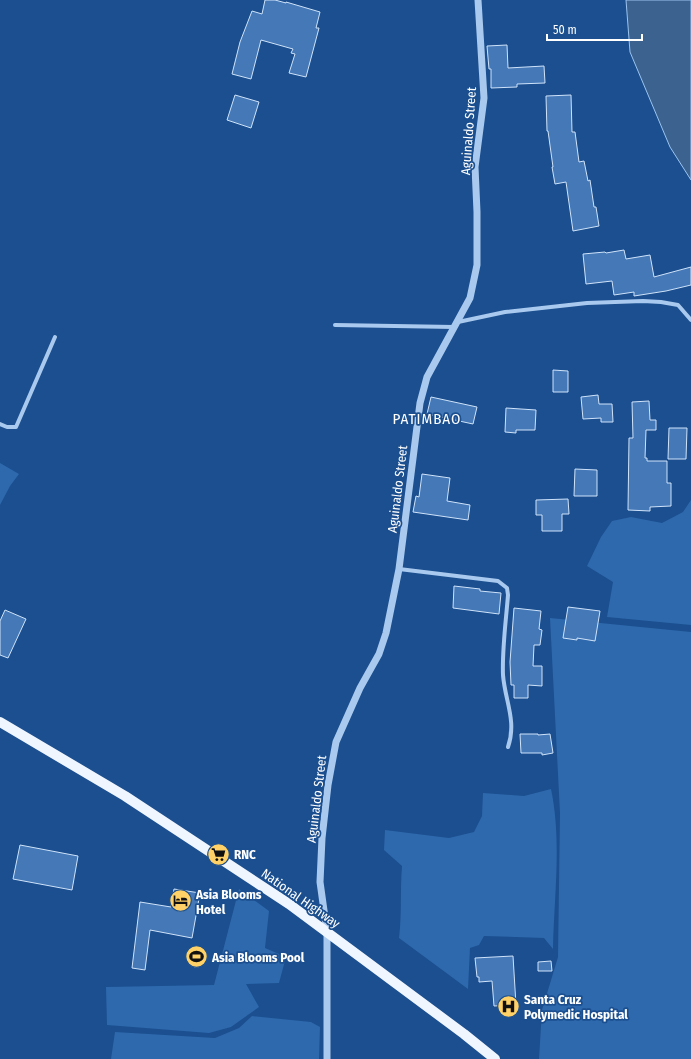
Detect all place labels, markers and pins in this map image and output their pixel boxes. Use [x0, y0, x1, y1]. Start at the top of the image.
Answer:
supermarket icon: RNC [206, 841, 232, 867]
place label: RNC [234, 847, 256, 862]
place label: Asia Blooms Hotel [195, 887, 262, 917]
hotel icon: Asia Blooms Hotel [168, 888, 194, 914]
sports icon: Asia Blooms Pool [183, 944, 209, 970]
place label: Asia Blooms Pool [211, 950, 305, 965]
place label: Santa Cruz Polymedic Hospital [524, 992, 628, 1022]
hospital icon: Santa Cruz Polymedic Hospital [496, 993, 522, 1019]

